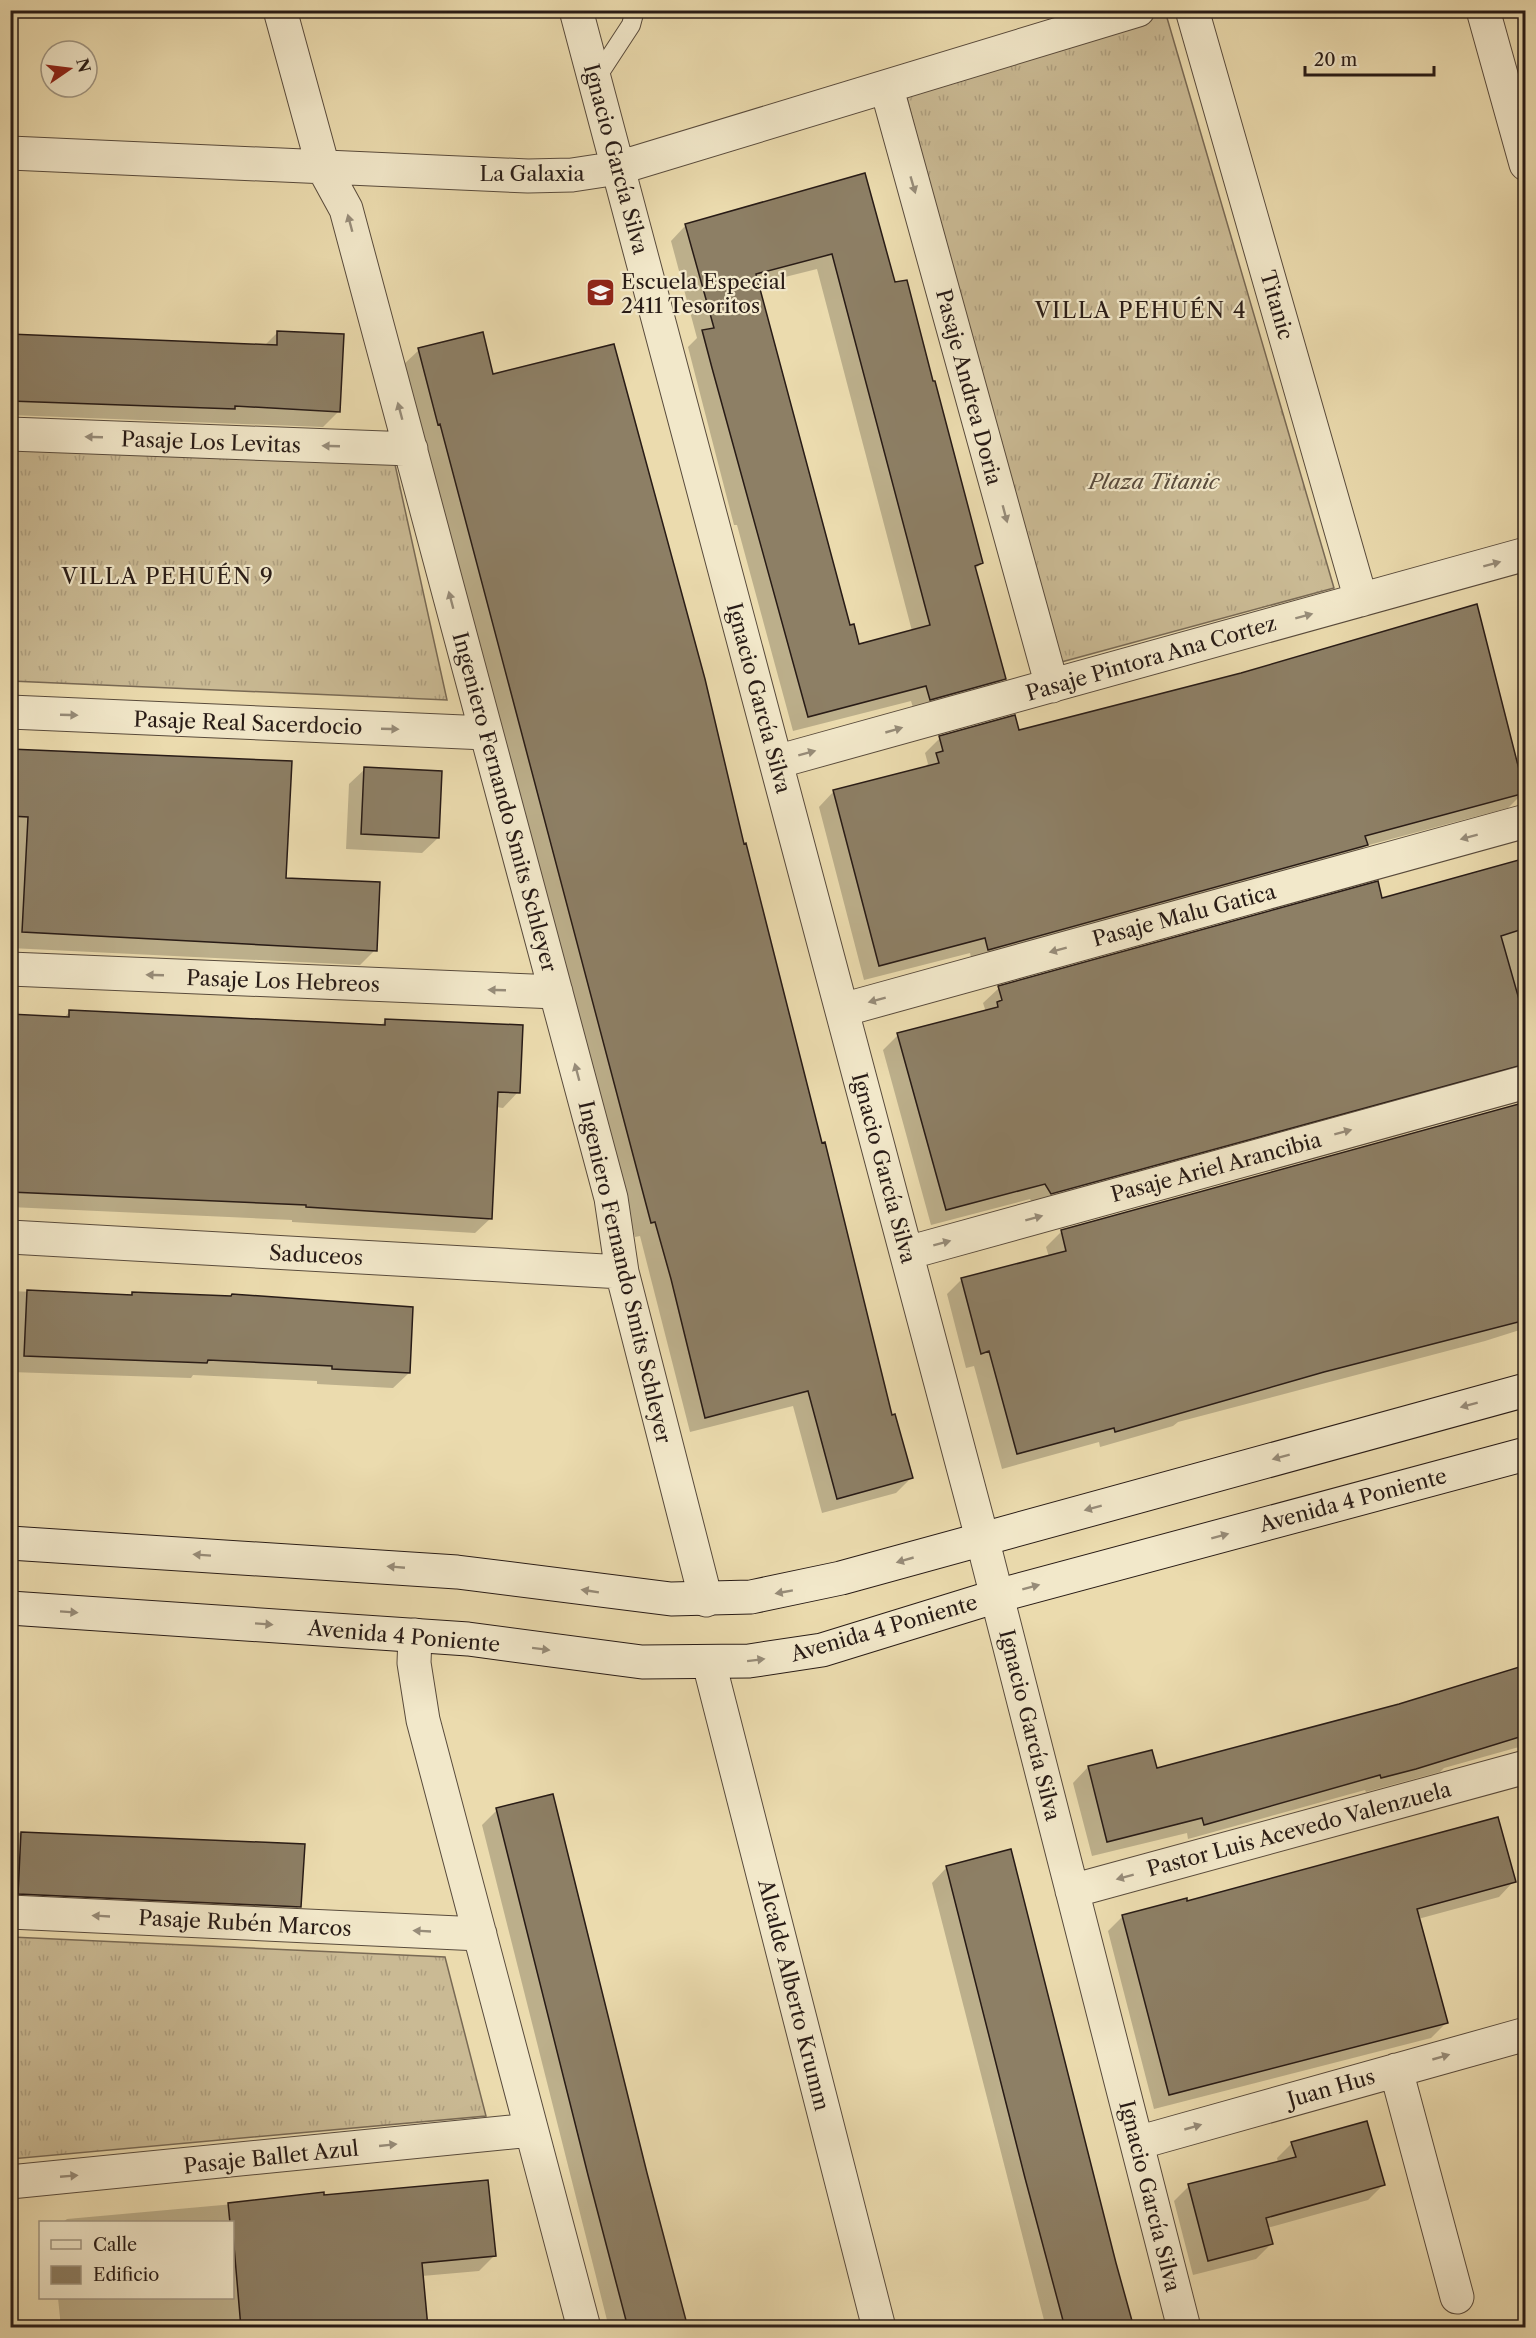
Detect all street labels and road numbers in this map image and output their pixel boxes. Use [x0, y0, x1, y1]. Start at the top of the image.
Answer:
street label: Ignacio García Silva [579, 61, 654, 258]
street label: La Galaxia [479, 161, 586, 186]
street label: Titanic [1255, 267, 1299, 343]
street label: Pasaje Andrea Doria [931, 286, 1007, 489]
street label: Pasaje Los Levitas [121, 426, 301, 458]
street label: Ignacio García Silva [722, 600, 797, 797]
street label: Pasaje Pintora Ana Cortez [1023, 610, 1279, 706]
street label: Ingeniero Fernando Smits Schleyer [448, 629, 563, 975]
street label: Pasaje Real Sacerdocio [133, 707, 363, 739]
street label: Pasaje Malu Gatica [1089, 878, 1279, 952]
street label: Pasaje Los Hebreos [186, 965, 380, 997]
street label: Ignacio García Silva [847, 1070, 922, 1267]
street label: Ingeniero Fernando Smits Schleyer [573, 1098, 677, 1446]
street label: Pasaje Ariel Arancibia [1108, 1127, 1325, 1207]
street label: Saduceos [268, 1240, 364, 1270]
street label: Avenida 4 Poniente [1256, 1463, 1450, 1537]
street label: Avenida 4 Poniente [787, 1589, 980, 1667]
street label: Avenida 4 Poniente [306, 1615, 501, 1657]
street label: Ignacio García Silva [994, 1627, 1066, 1824]
street label: Pastor Luis Acevedo Valenzuela [1144, 1776, 1455, 1882]
street label: Alcalde Alberto Krumm [753, 1876, 835, 2114]
street label: Pasaje Rubén Marcos [138, 1905, 352, 1941]
street label: Juan Hus [1282, 2064, 1378, 2113]
street label: Ignacio García Silva [1114, 2098, 1186, 2295]
street label: Pasaje Ballet Azul [182, 2135, 360, 2179]

